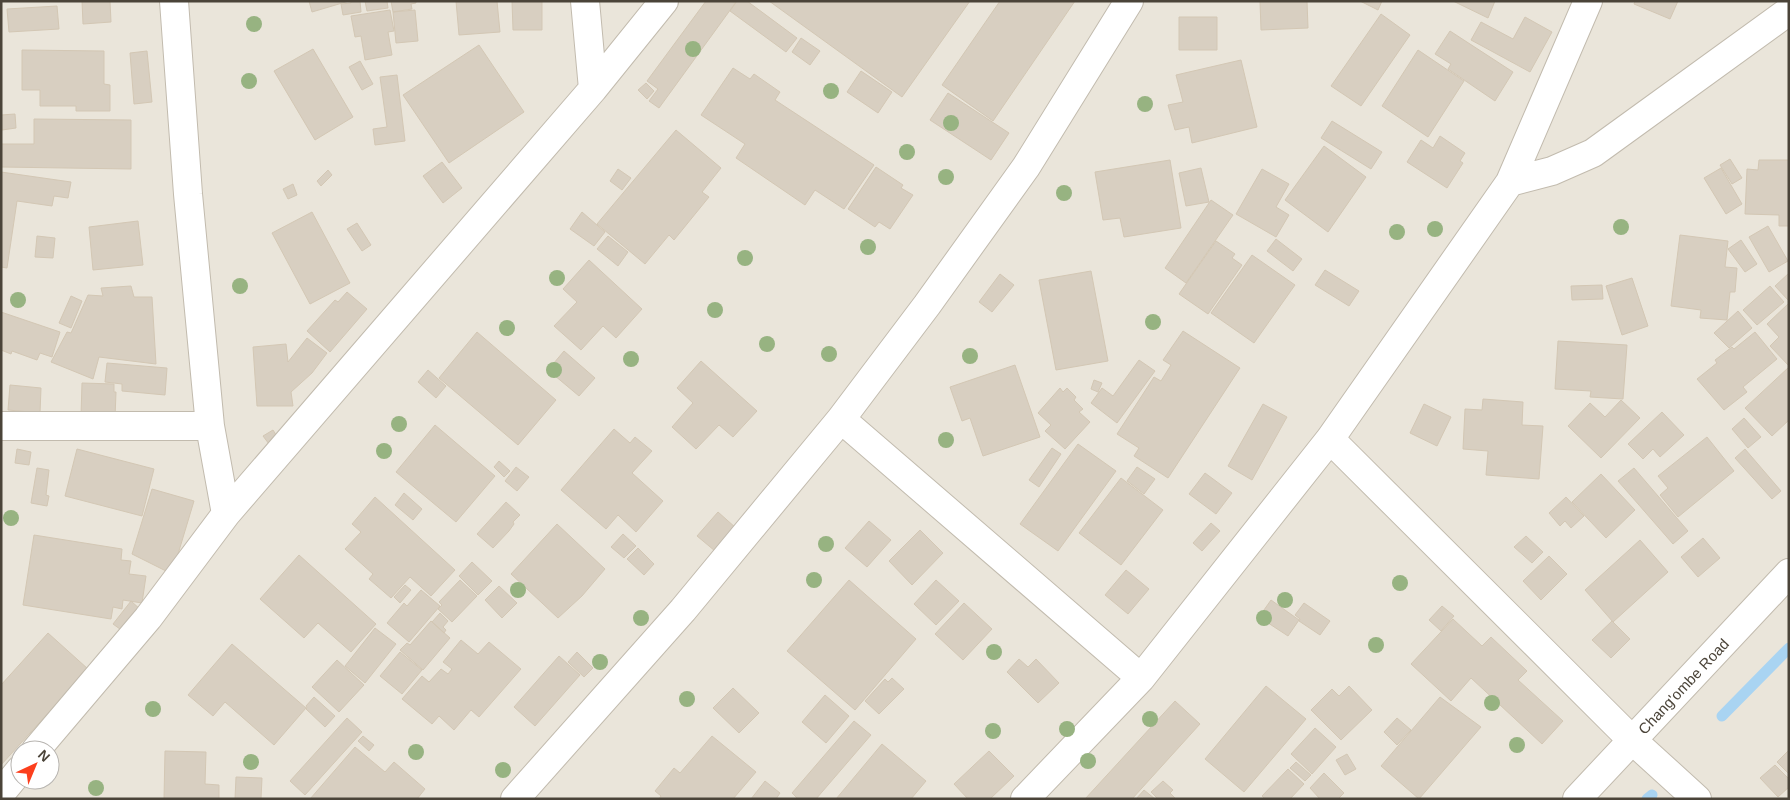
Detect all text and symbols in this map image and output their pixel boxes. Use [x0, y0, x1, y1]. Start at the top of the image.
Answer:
street label: Chang'ombe Road [1634, 635, 1732, 737]
north arrow [10, 740, 60, 790]
text: N [35, 746, 53, 765]

